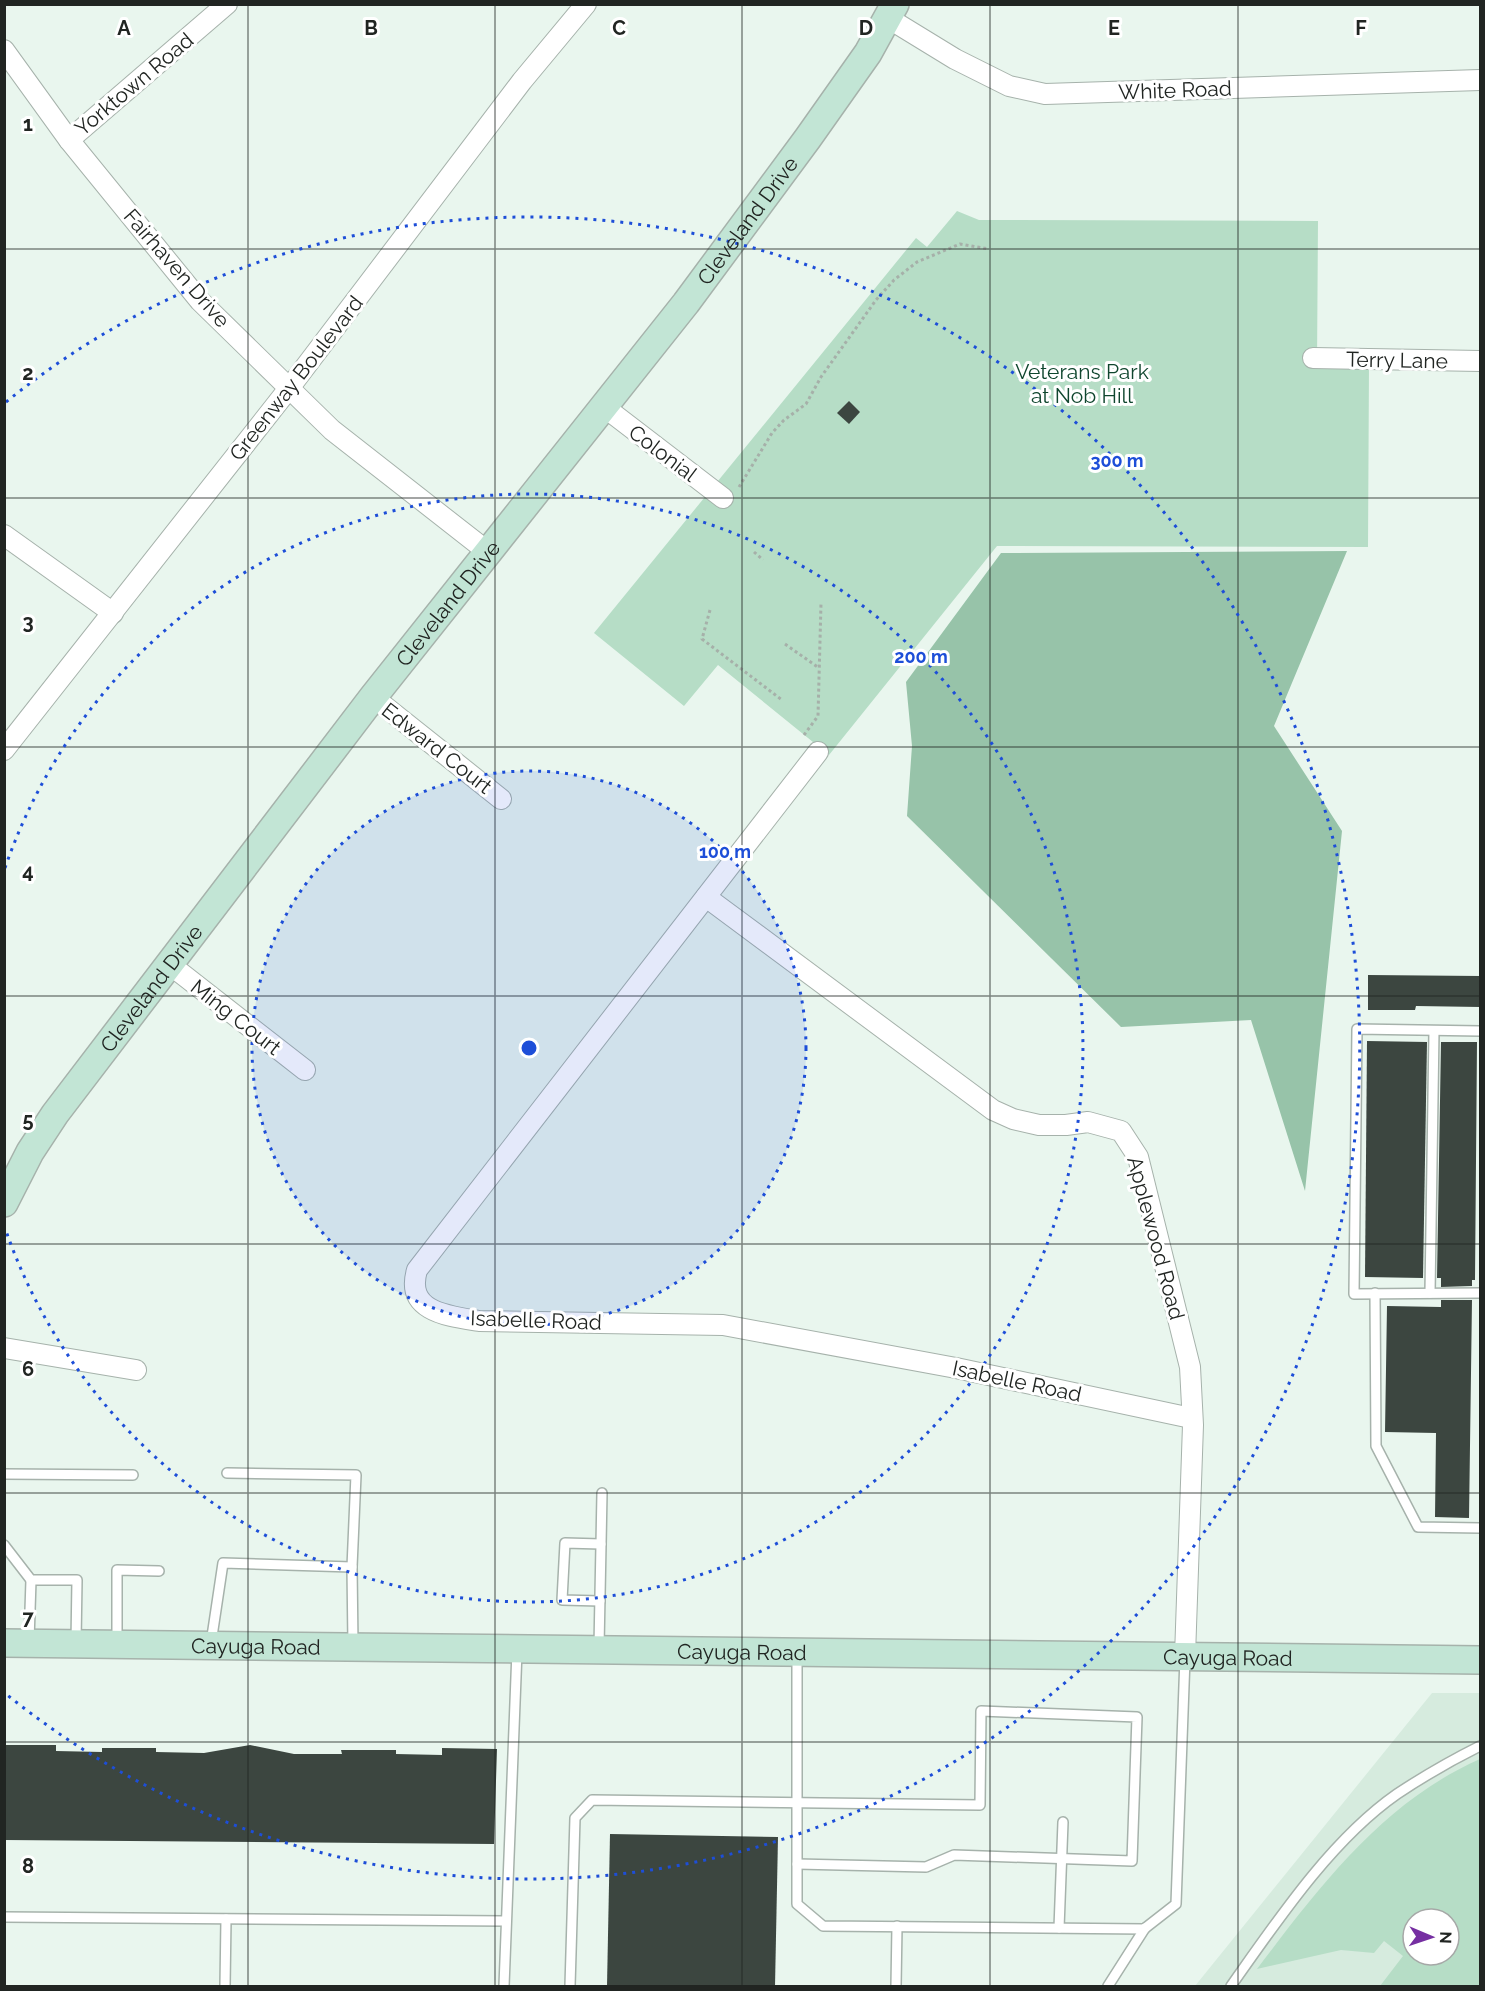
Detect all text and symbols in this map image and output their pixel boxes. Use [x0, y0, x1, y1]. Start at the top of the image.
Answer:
text: A [117, 16, 131, 40]
text: B [364, 16, 378, 40]
text: C [612, 16, 626, 40]
text: D [859, 16, 873, 40]
text: E [1108, 16, 1120, 40]
text: F [1355, 16, 1367, 40]
street label: Yorktown Road [70, 27, 198, 141]
street label: White Road [1118, 76, 1232, 104]
text: 1 [23, 112, 33, 136]
street label: Cleveland Drive [691, 151, 803, 290]
street label: Fairhaven Drive [119, 204, 235, 332]
street label: Greenway Boulevard [224, 291, 368, 465]
street label: Terry Lane [1346, 347, 1448, 373]
park label: Veterans Park at Nob Hill [1015, 359, 1149, 408]
text: 2 [22, 361, 34, 385]
street label: Colonial [624, 419, 702, 487]
text: 300 m [1090, 450, 1144, 471]
street label: Cleveland Drive [390, 535, 505, 671]
text: 3 [22, 610, 34, 634]
text: 200 m [894, 646, 948, 667]
street label: Edward Court [377, 697, 497, 799]
text: 100 m [699, 841, 751, 862]
text: 4 [22, 859, 34, 883]
street label: Cleveland Drive [95, 920, 207, 1057]
street label: Ming Court [186, 974, 286, 1060]
centre of rings [519, 1038, 539, 1058]
text: 5 [22, 1108, 34, 1132]
street label: Applewood Road [1122, 1153, 1190, 1323]
street label: Isabelle Road [470, 1305, 602, 1335]
street label: Isabelle Road [950, 1355, 1084, 1407]
text: 6 [22, 1357, 34, 1381]
text: 7 [22, 1606, 34, 1630]
street label: Cayuga Road [191, 1633, 321, 1659]
street label: Cayuga Road [677, 1638, 807, 1665]
street label: Cayuga Road [1163, 1644, 1293, 1670]
text: 8 [22, 1854, 34, 1878]
north arrow [1401, 1907, 1461, 1967]
text: N [1436, 1931, 1455, 1944]

